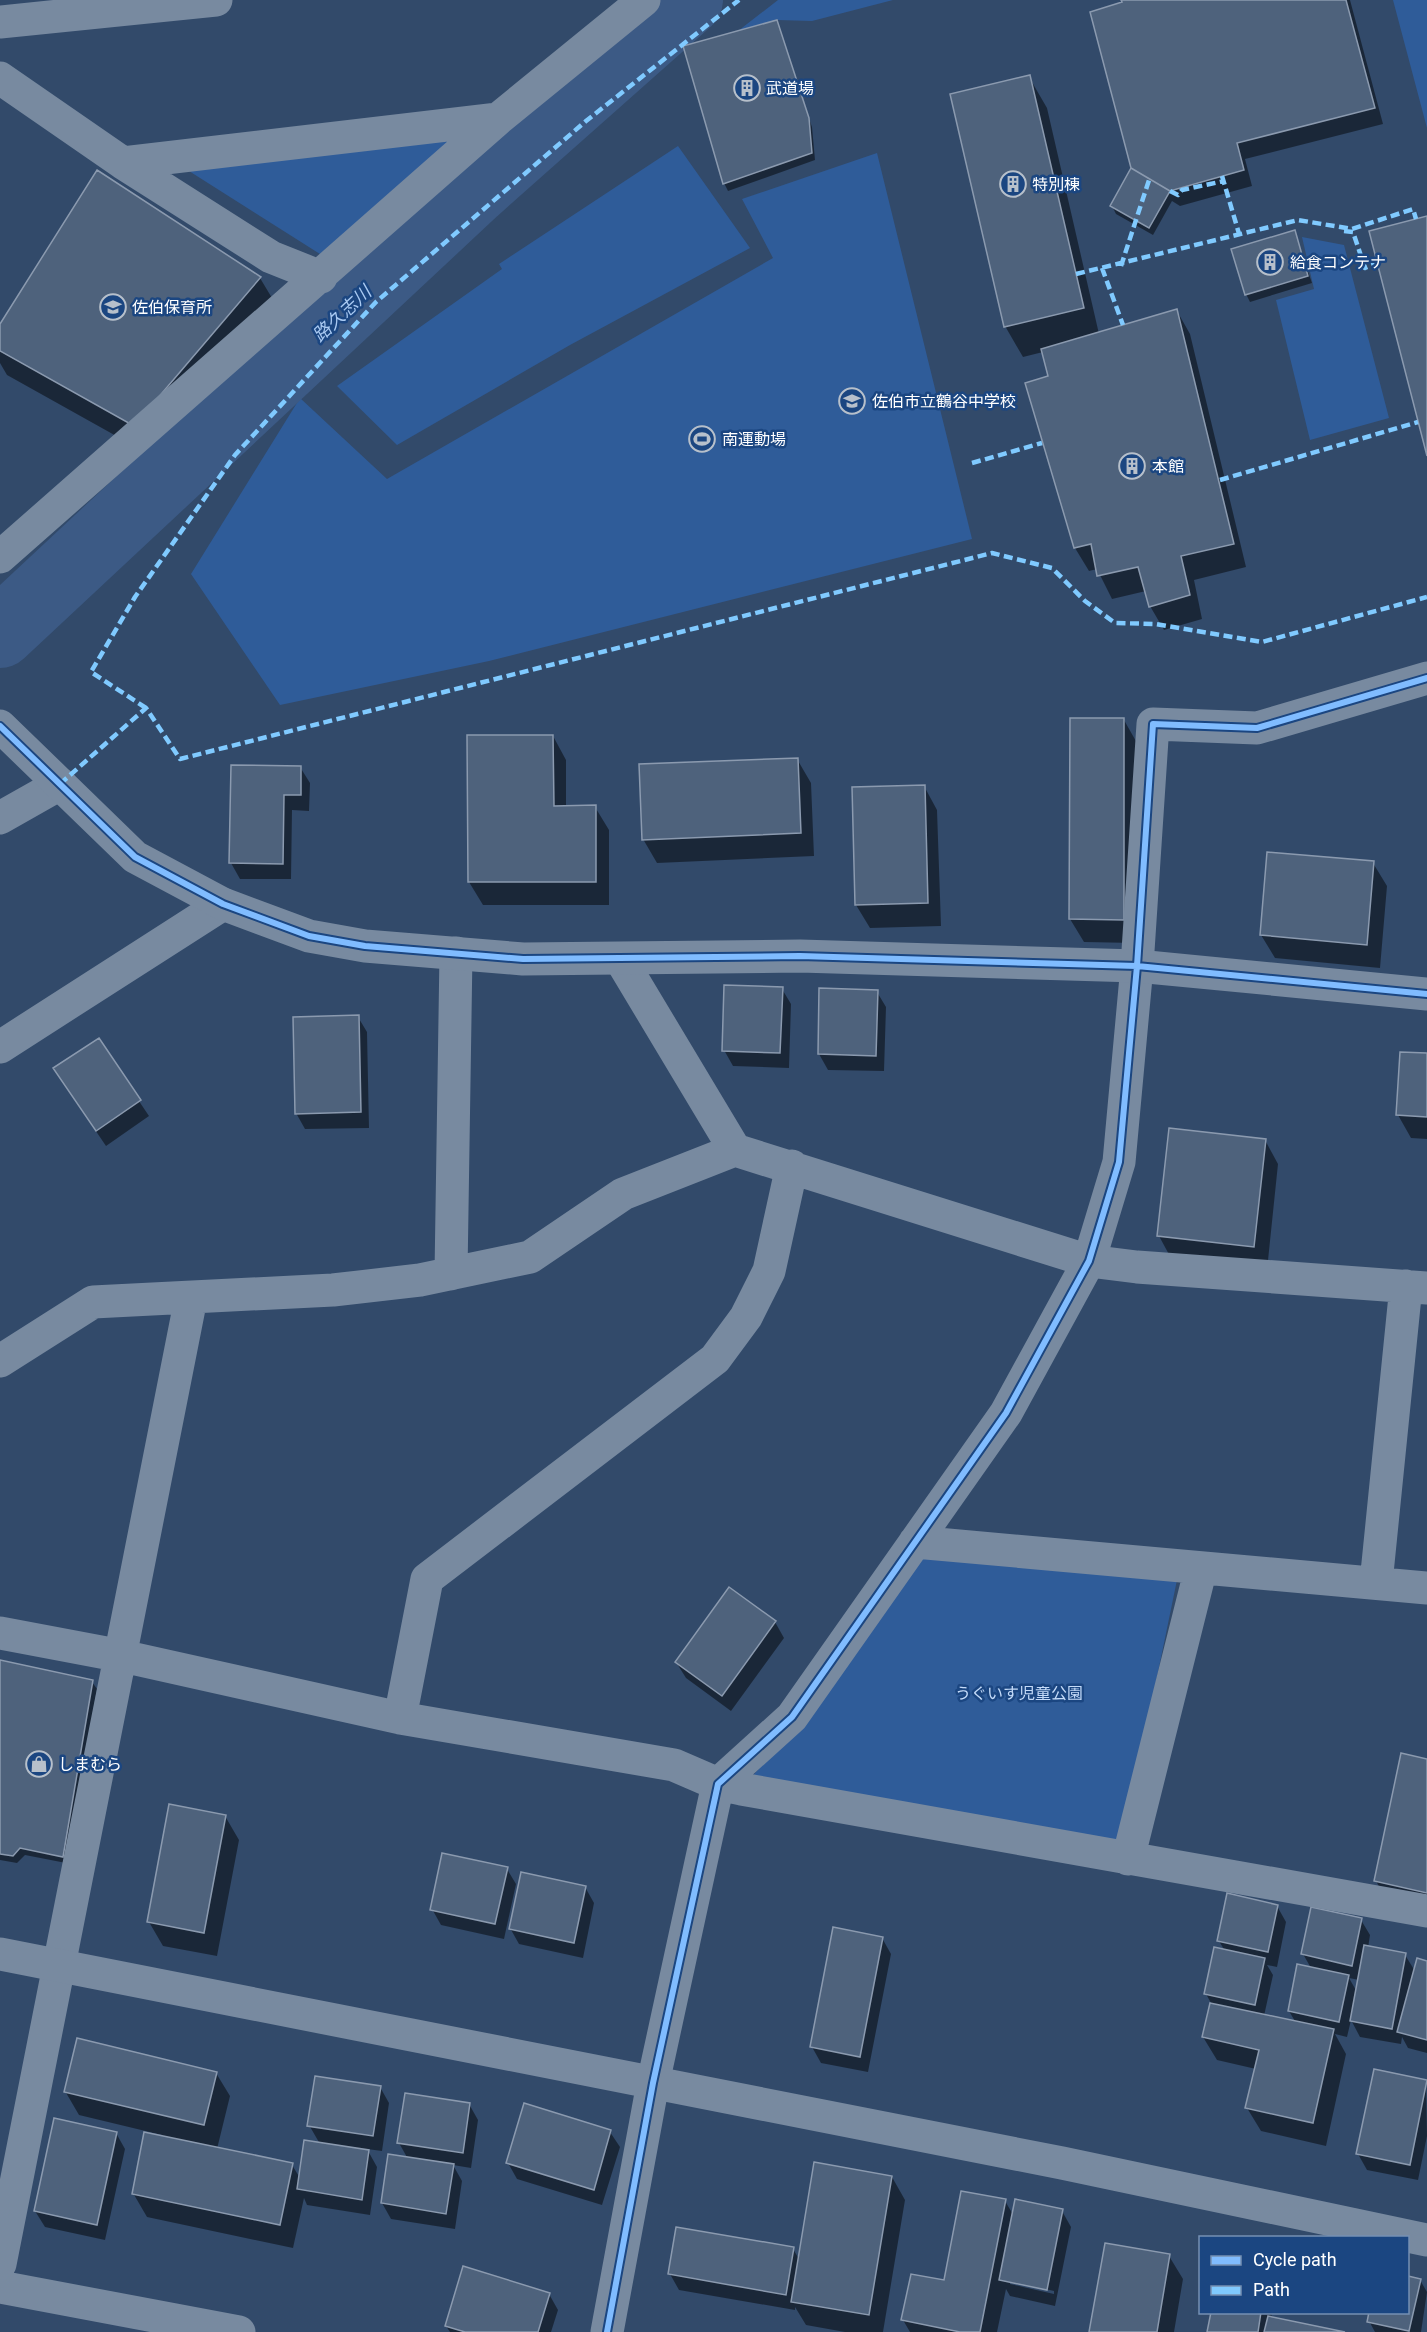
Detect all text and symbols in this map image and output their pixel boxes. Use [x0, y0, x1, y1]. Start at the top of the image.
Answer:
building icon: 武道場 [732, 73, 762, 103]
place label: 武道場 [766, 79, 814, 98]
building icon: 特別棟 [998, 169, 1028, 199]
place label: 特別棟 [1032, 175, 1080, 194]
building icon: 給食コンテナ [1255, 247, 1285, 277]
place label: 給食コンテナ [1290, 253, 1386, 272]
water label: 路久志川 [308, 280, 377, 346]
school or university icon: 佐伯保育所 [98, 292, 128, 322]
place label: 佐伯保育所 [132, 298, 212, 317]
school or university icon: 佐伯市立鶴谷中学校 [837, 386, 867, 416]
place label: 佐伯市立鶴谷中学校 [872, 392, 1016, 411]
sports icon: 南運動場 [687, 424, 717, 454]
place label: 南運動場 [722, 430, 786, 449]
building icon: 本館 [1117, 451, 1147, 481]
place label: 本館 [1152, 457, 1184, 476]
park label: うぐいす児童公園 [955, 1684, 1083, 1703]
shop icon: しまむら [24, 1749, 54, 1779]
place label: しまむら [58, 1755, 122, 1774]
legend [1199, 2236, 1409, 2314]
text: Cycle path [1253, 2249, 1337, 2270]
text: Path [1253, 2279, 1290, 2300]

